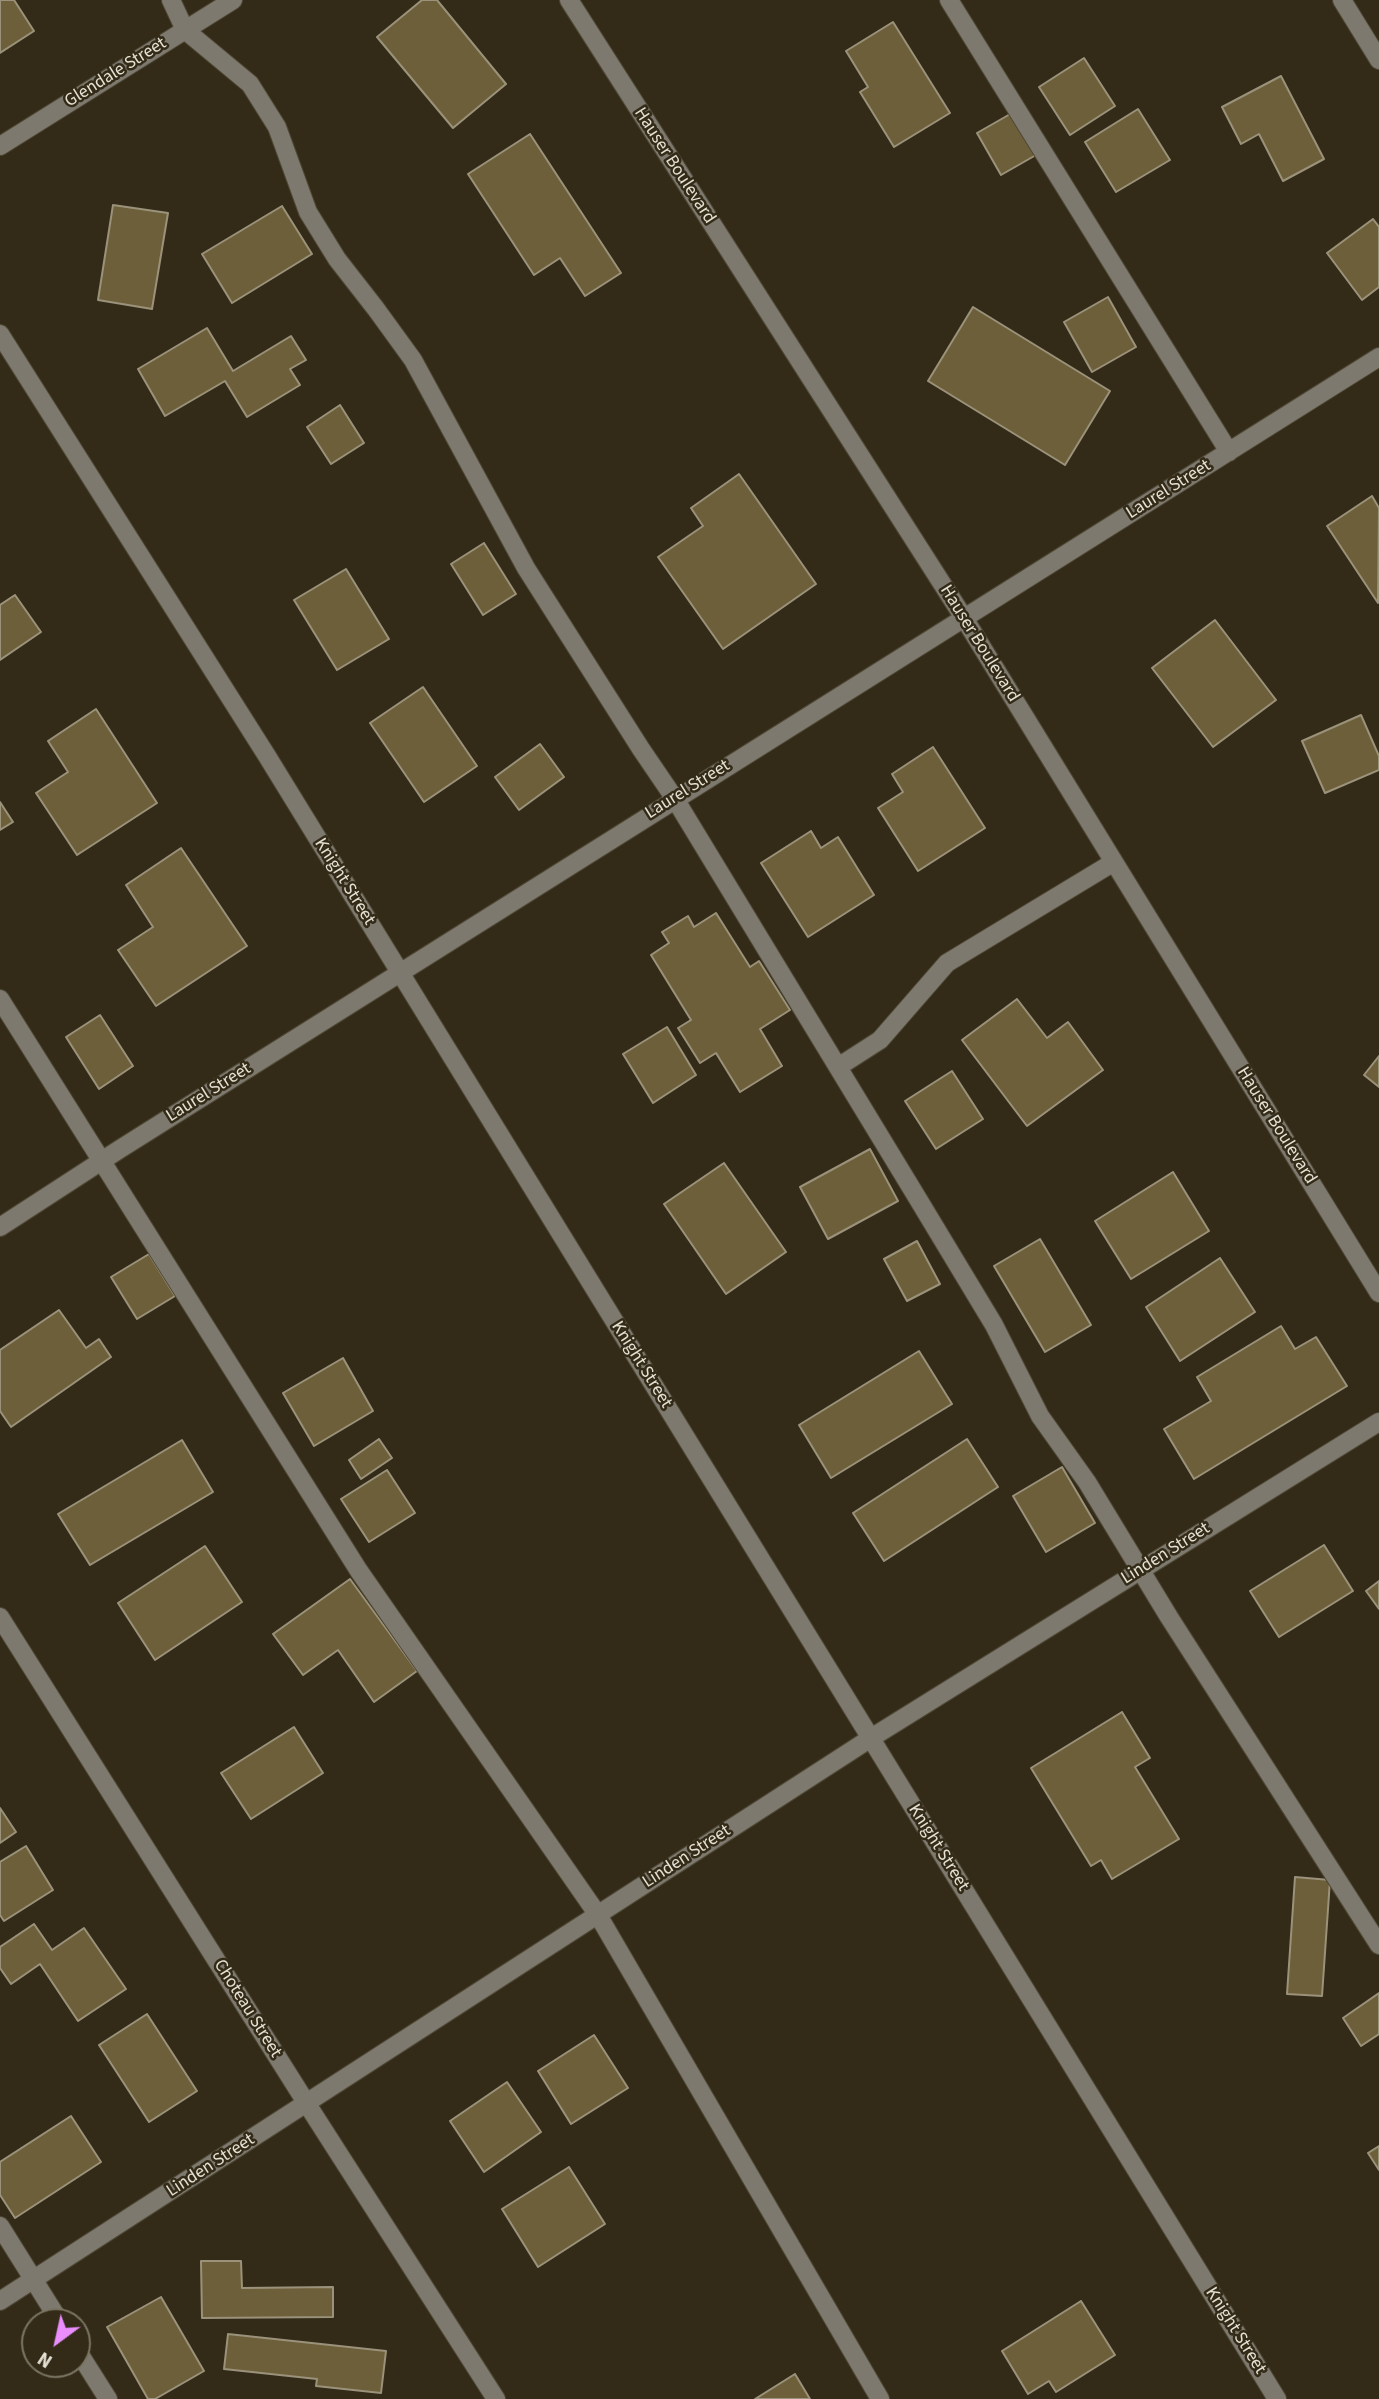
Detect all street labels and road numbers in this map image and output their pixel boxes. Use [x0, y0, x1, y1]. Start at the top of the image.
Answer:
street label: Glendale Street [61, 33, 171, 113]
street label: Hauser Boulevard [628, 104, 720, 228]
street label: Laurel Street [1123, 455, 1215, 525]
street label: Hauser Boulevard [934, 582, 1024, 706]
street label: Laurel Street [642, 755, 734, 825]
street label: Knight Street [309, 835, 379, 929]
street label: Laurel Street [163, 1058, 255, 1128]
street label: Hauser Boulevard [1231, 1064, 1321, 1188]
street label: Knight Street [606, 1318, 676, 1412]
street label: Linden Street [1118, 1518, 1214, 1590]
street label: Knight Street [903, 1801, 973, 1895]
street label: Linden Street [639, 1821, 735, 1893]
street label: Choteau Street [208, 1956, 286, 2062]
street label: Linden Street [163, 2130, 259, 2202]
street label: Knight Street [1200, 2284, 1270, 2378]

